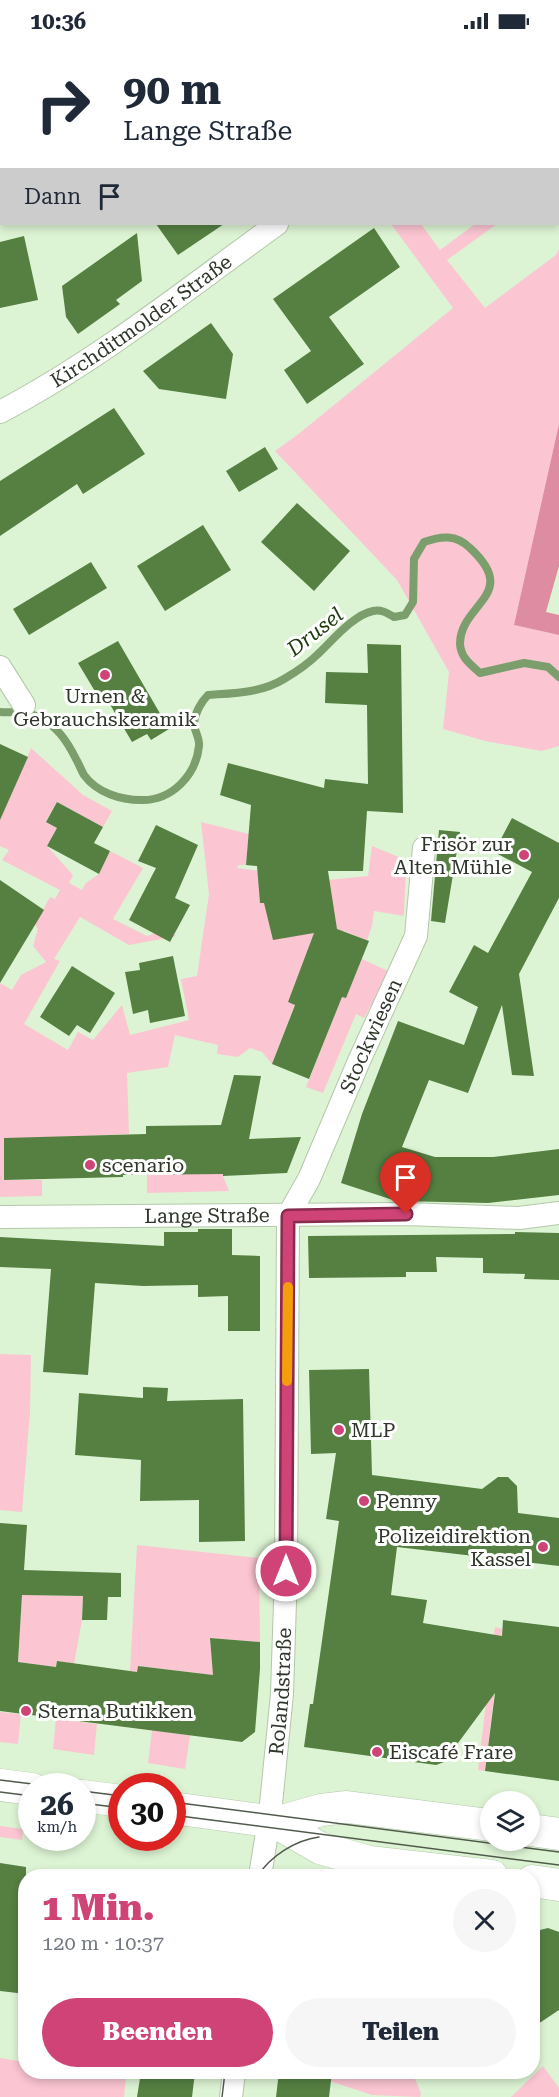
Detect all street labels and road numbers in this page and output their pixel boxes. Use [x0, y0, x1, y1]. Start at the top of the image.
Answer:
street label: Kirchditmolder Straße [46, 249, 236, 393]
street label: Stockwiesen [335, 975, 407, 1097]
street label: Lange Straße [144, 1203, 270, 1228]
street label: Rolandstraße [264, 1627, 296, 1756]

